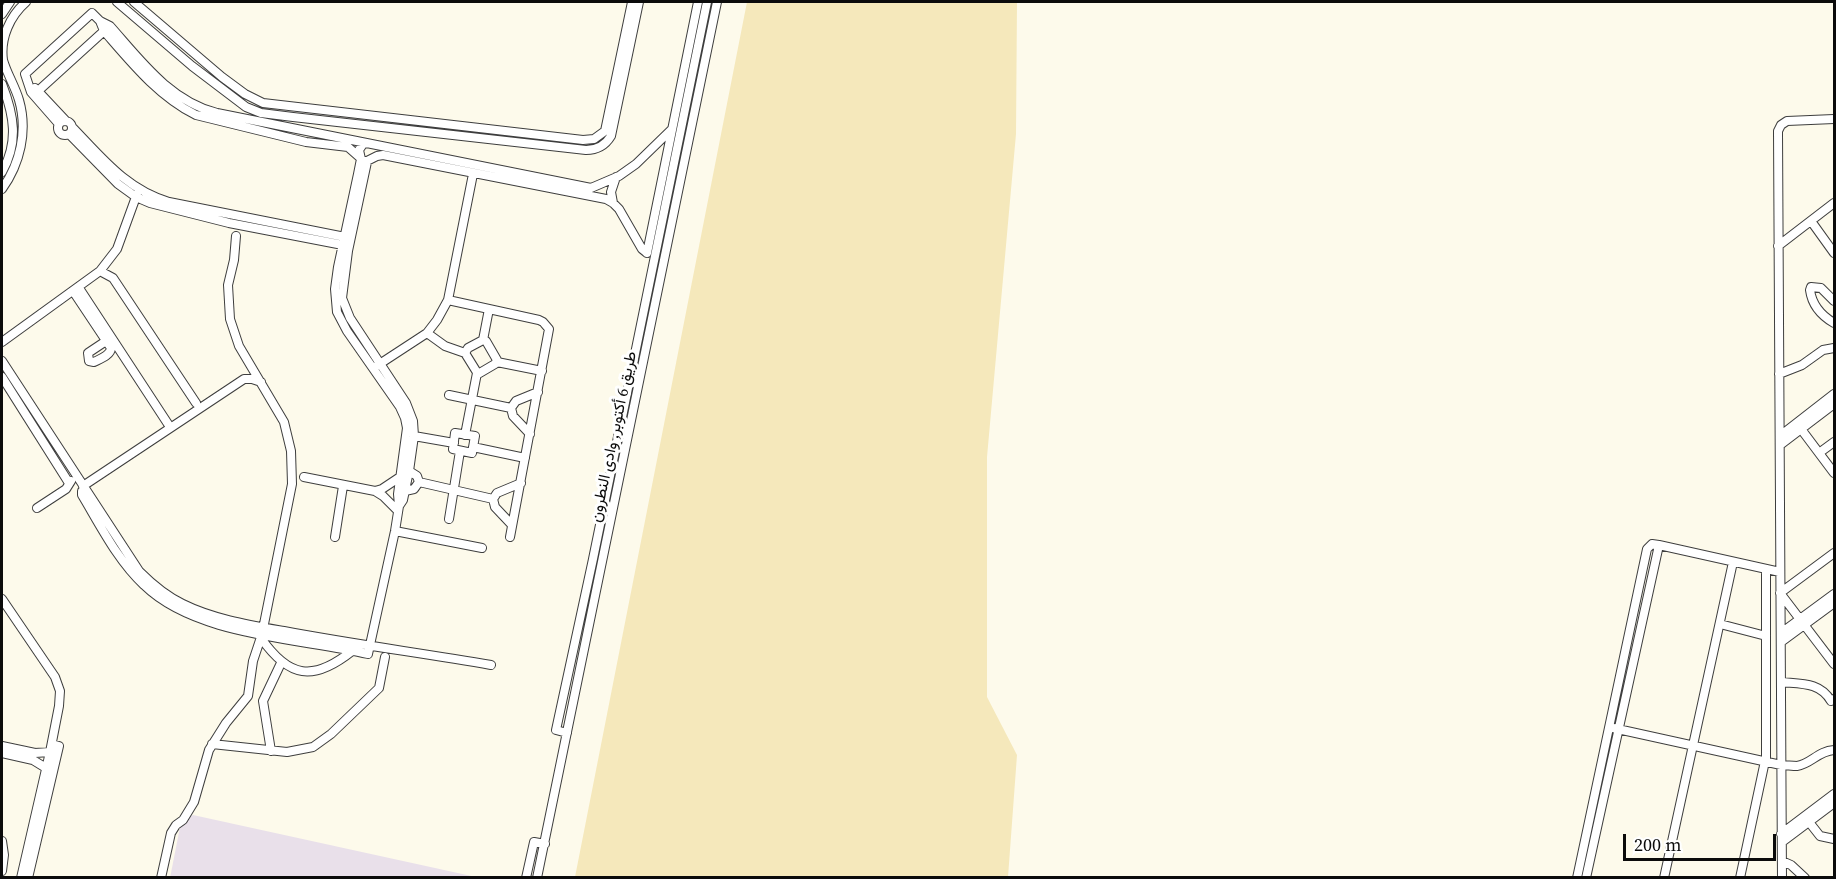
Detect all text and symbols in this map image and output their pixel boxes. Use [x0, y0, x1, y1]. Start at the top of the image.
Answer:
street label: طريق 6 أكتوبر, وادى النطرون [586, 350, 642, 524]
scale bar [1626, 822, 1779, 860]
text: 200 m [1634, 832, 1681, 857]

